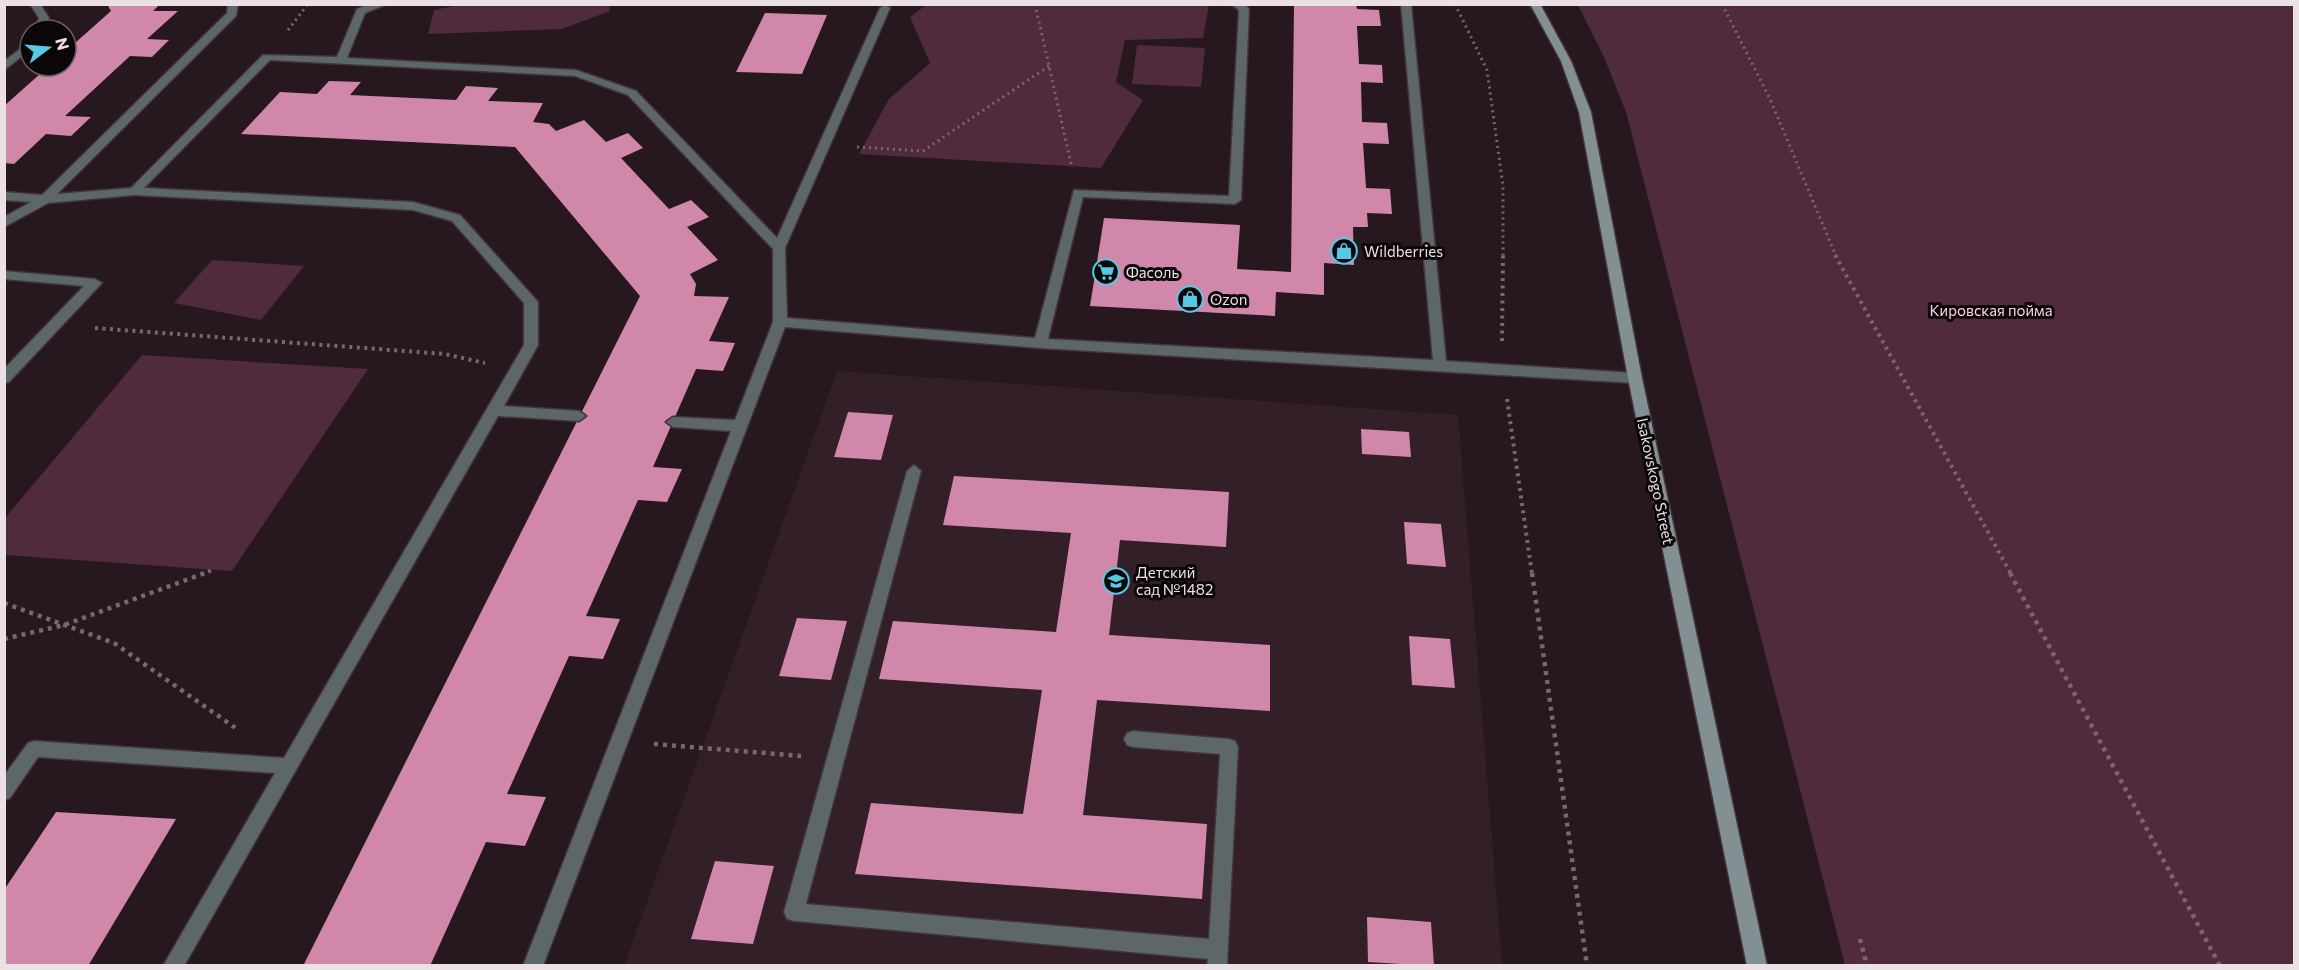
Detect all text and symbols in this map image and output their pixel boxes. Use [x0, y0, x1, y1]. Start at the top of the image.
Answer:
north arrow [18, 18, 78, 78]
text: N [52, 35, 74, 52]
shop icon: Wildberries [1329, 236, 1359, 266]
place label: Wildberries [1364, 242, 1443, 260]
supermarket icon: Фасоль [1091, 257, 1121, 287]
place label: Фасоль [1126, 263, 1180, 281]
shop icon: Ozon [1175, 284, 1205, 314]
place label: Ozon [1210, 290, 1247, 308]
park label: Кировская пойма [1930, 301, 2052, 319]
street label: Isakovskogo Street [1634, 416, 1678, 546]
place label: Детский сад №1482 [1136, 563, 1213, 598]
school or university icon: Детский сад №1482 [1101, 566, 1131, 596]

